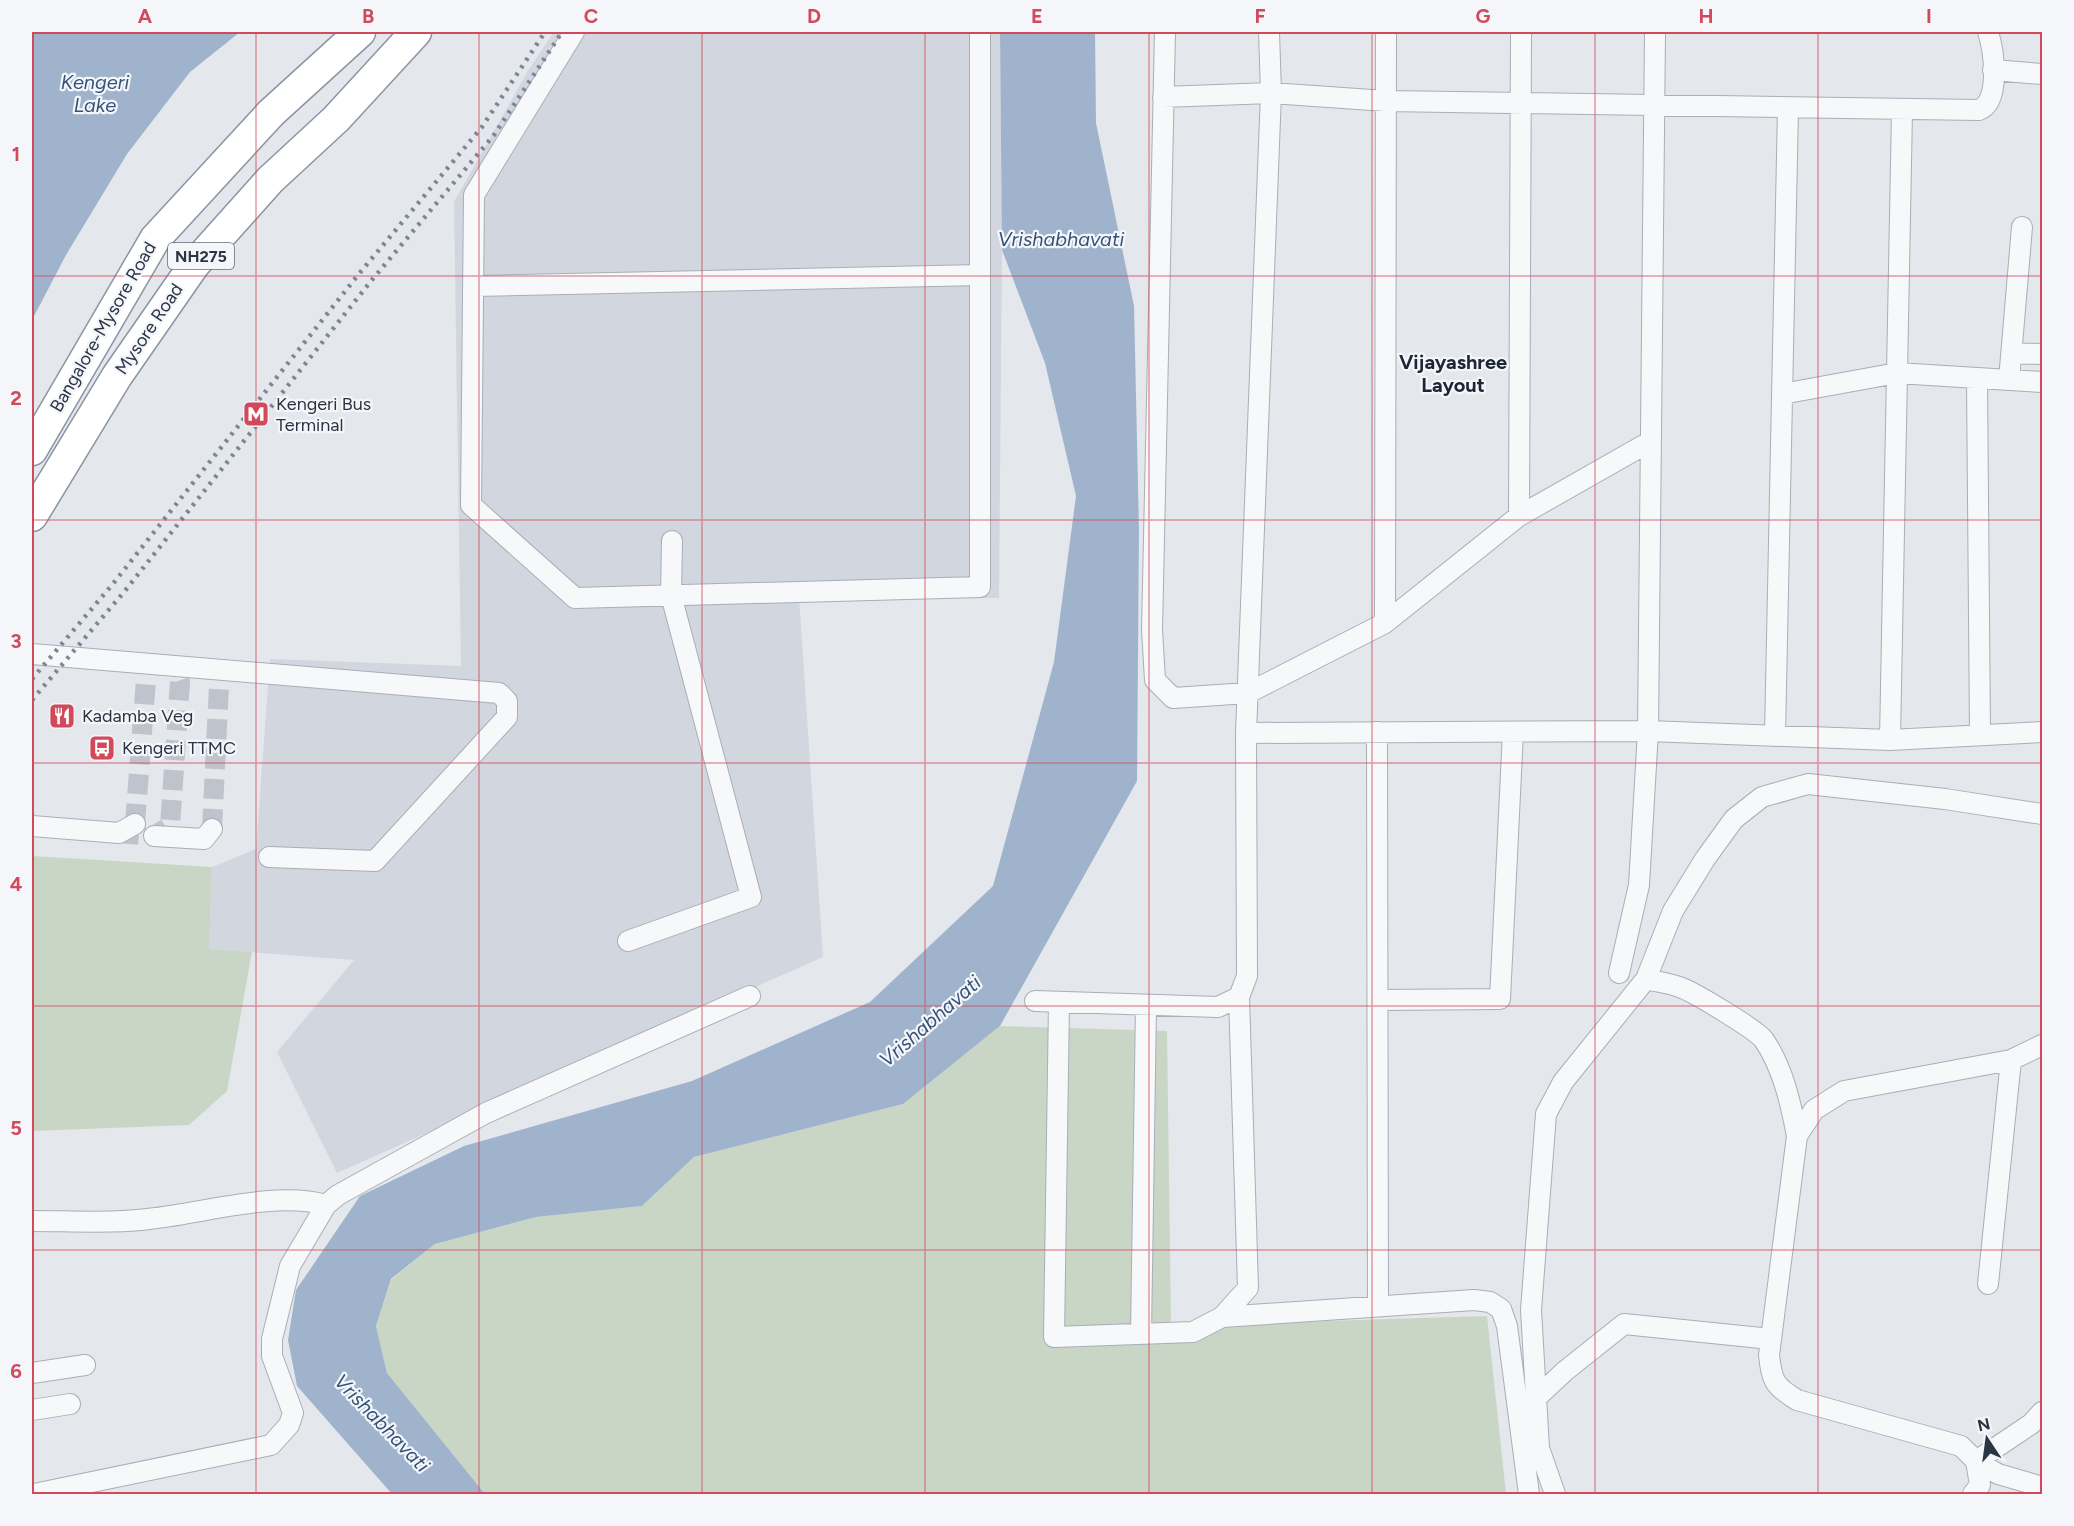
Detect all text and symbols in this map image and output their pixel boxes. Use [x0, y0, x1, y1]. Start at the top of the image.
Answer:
text: A [138, 4, 153, 28]
text: B [362, 4, 374, 28]
text: C [584, 4, 598, 28]
text: D [807, 4, 821, 28]
text: E [1031, 4, 1043, 28]
text: F [1254, 4, 1266, 28]
text: G [1476, 4, 1491, 28]
text: H [1699, 4, 1714, 28]
text: I [1926, 4, 1932, 28]
water label: Kengeri Lake [61, 70, 129, 117]
text: 1 [12, 142, 20, 166]
water label: Vrishabhavati [998, 227, 1125, 251]
street label: Bangalore-Mysore Road [45, 238, 161, 416]
road number: NH275 [168, 243, 234, 269]
street label: Mysore Road [111, 279, 187, 379]
district label: Vijayashree Layout [1399, 350, 1507, 397]
text: 2 [10, 386, 22, 410]
place label: Kengeri Bus Terminal [276, 393, 371, 436]
metro station icon: Kengeri Bus Terminal [241, 399, 271, 429]
text: 3 [10, 629, 22, 653]
restaurant icon: Kadamba Veg [47, 701, 77, 731]
place label: Kadamba Veg [82, 705, 193, 727]
bus stop icon: Kengeri TTMC [87, 733, 117, 763]
place label: Kengeri TTMC [122, 737, 236, 759]
text: 4 [10, 872, 23, 896]
water label: Vrishabhavati [874, 970, 986, 1072]
text: 5 [10, 1116, 22, 1140]
text: 6 [10, 1359, 22, 1383]
water label: Vrishabhavati [329, 1369, 435, 1477]
north arrow [1957, 1409, 2017, 1469]
text: N [1976, 1414, 1992, 1436]

